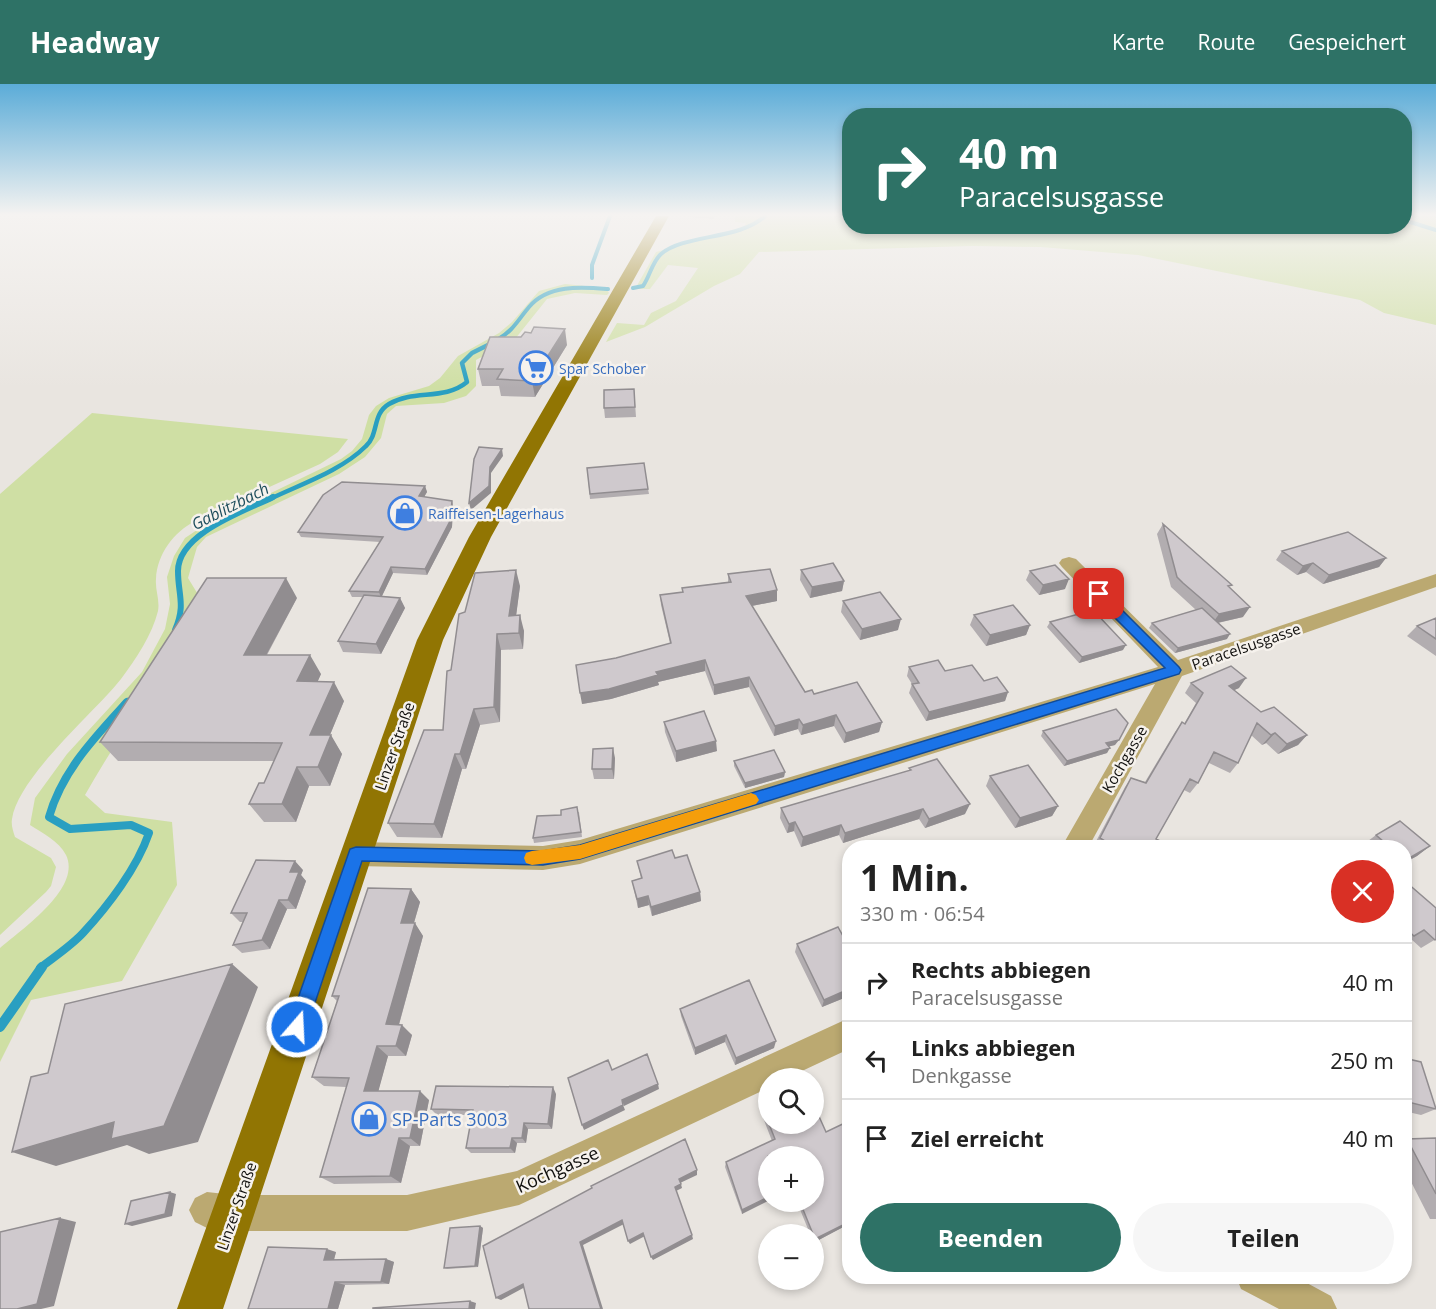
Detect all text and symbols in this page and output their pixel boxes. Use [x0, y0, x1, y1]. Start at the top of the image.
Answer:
text: Headway [30, 23, 159, 61]
text: Karte [1112, 28, 1164, 56]
text: Route [1197, 28, 1255, 56]
text: Gespeichert [1288, 28, 1406, 56]
text: 40 m [959, 124, 1059, 181]
icon: right [860, 132, 938, 210]
text: Paracelsusgasse [959, 178, 1164, 215]
supermarket icon: Spar Schober [518, 350, 554, 386]
place label: Spar Schober [559, 359, 646, 378]
water label: Gablitzbach [187, 477, 273, 535]
shop icon: Raiffeisen-Lagerhaus [387, 495, 423, 531]
place label: Raiffeisen-Lagerhaus [428, 504, 565, 523]
pin [1073, 568, 1124, 619]
icon: arrive [1082, 577, 1115, 610]
street label: Paracelsusgasse [1189, 618, 1303, 674]
street label: Linzer Straße [370, 699, 418, 793]
street label: Kochgasse [1097, 722, 1151, 796]
text: 1 Min. [860, 853, 969, 902]
button: close [1331, 860, 1394, 923]
text: 330 m · 06:54 [860, 900, 985, 927]
text: Rechts abbiegen [911, 954, 1091, 984]
icon: right [860, 966, 893, 999]
text: 40 m [1343, 967, 1394, 997]
text: Paracelsusgasse [911, 984, 1063, 1011]
position arrow [265, 995, 329, 1059]
text: Links abbiegen [911, 1032, 1076, 1062]
icon: left [860, 1044, 893, 1077]
text: 250 m [1330, 1045, 1394, 1075]
text: Denkgasse [911, 1062, 1012, 1089]
map controls [758, 1068, 824, 1290]
button: search [758, 1068, 824, 1134]
shop icon: SP-Parts 3003 [351, 1101, 387, 1137]
place label: SP-Parts 3003 [392, 1107, 508, 1131]
icon: arrive [860, 1122, 893, 1155]
text: Ziel erreicht [911, 1123, 1044, 1153]
text: 40 m [1343, 1123, 1394, 1153]
street label: Kochgasse [512, 1140, 602, 1198]
button: + [758, 1146, 824, 1212]
street label: Linzer Straße [212, 1159, 260, 1253]
button: Beenden [860, 1203, 1121, 1272]
button: Teilen [1133, 1203, 1394, 1272]
button: − [758, 1224, 824, 1290]

